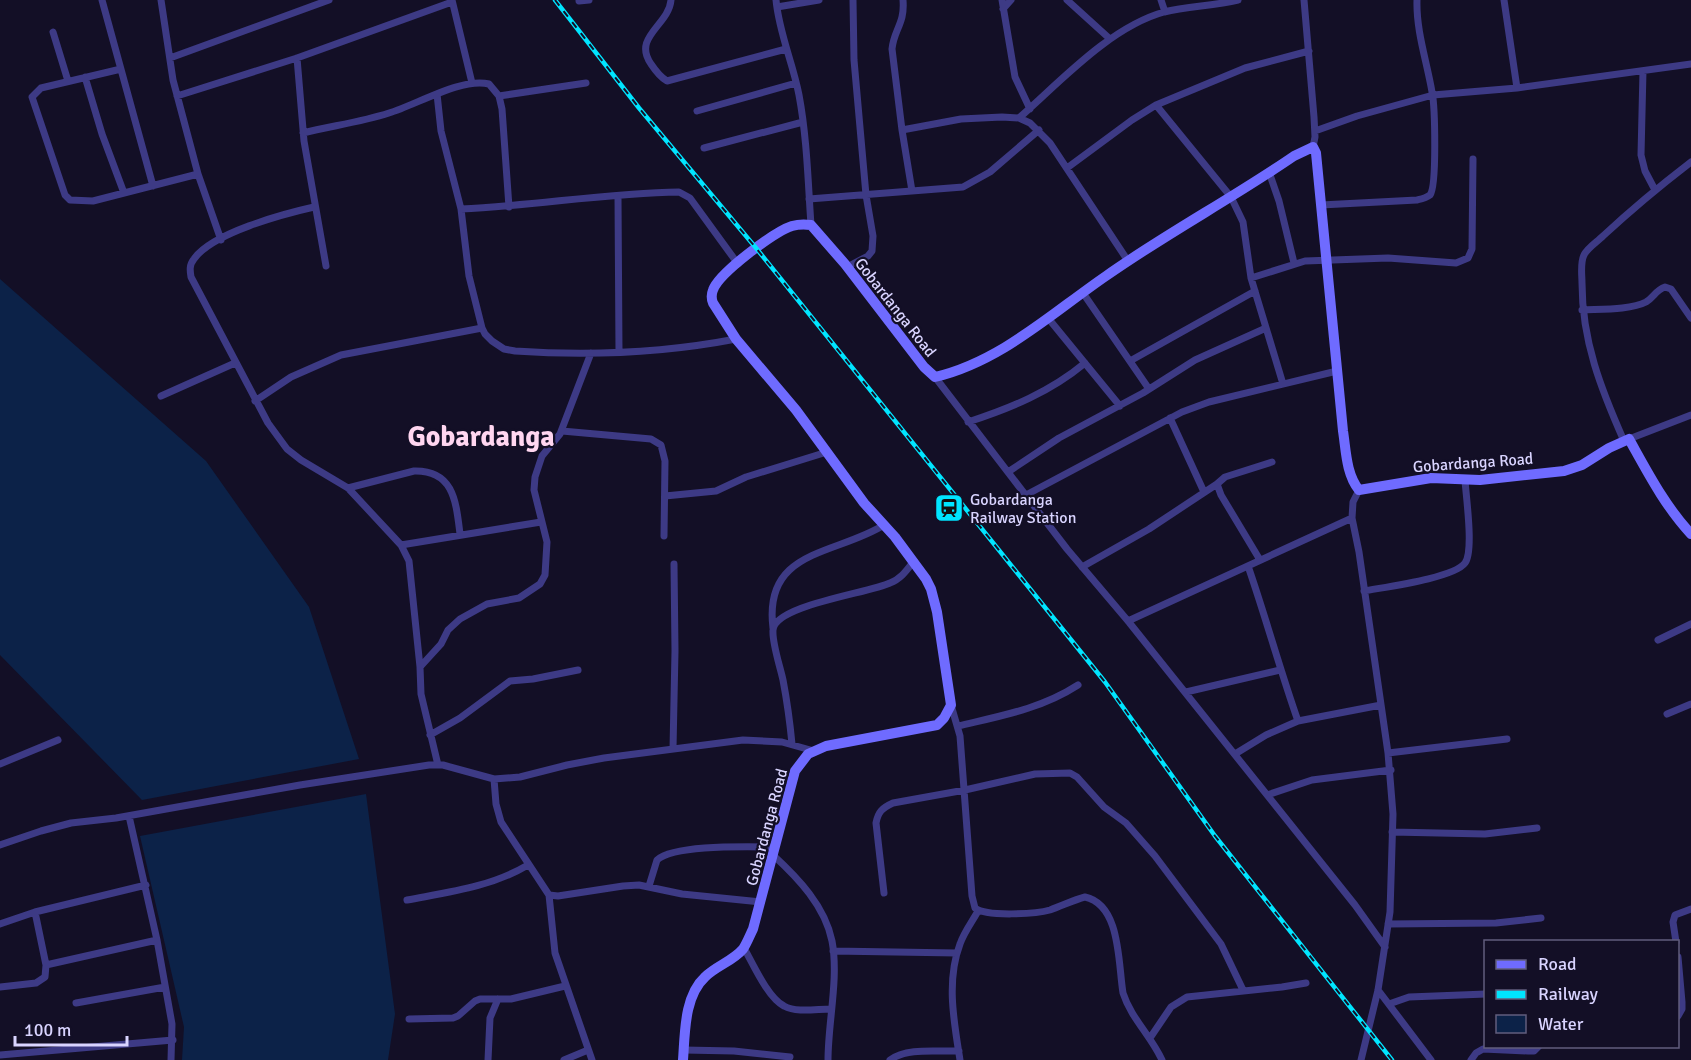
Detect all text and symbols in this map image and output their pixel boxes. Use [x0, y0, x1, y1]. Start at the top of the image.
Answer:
street label: Gobardanga Road [850, 254, 940, 361]
district label: Gobardanga [407, 420, 555, 454]
street label: Gobardanga Road [1412, 449, 1534, 477]
place label: Gobardanga Railway Station [970, 490, 1076, 528]
station icon: Gobardanga Railway Station [933, 492, 965, 524]
street label: Gobardanga Road [742, 766, 792, 888]
legend [1484, 940, 1679, 1048]
text: Road [1538, 953, 1577, 975]
text: Railway [1538, 983, 1599, 1005]
scale bar [15, 1009, 128, 1047]
text: Water [1538, 1013, 1584, 1035]
text: 100 m [24, 1019, 71, 1041]

